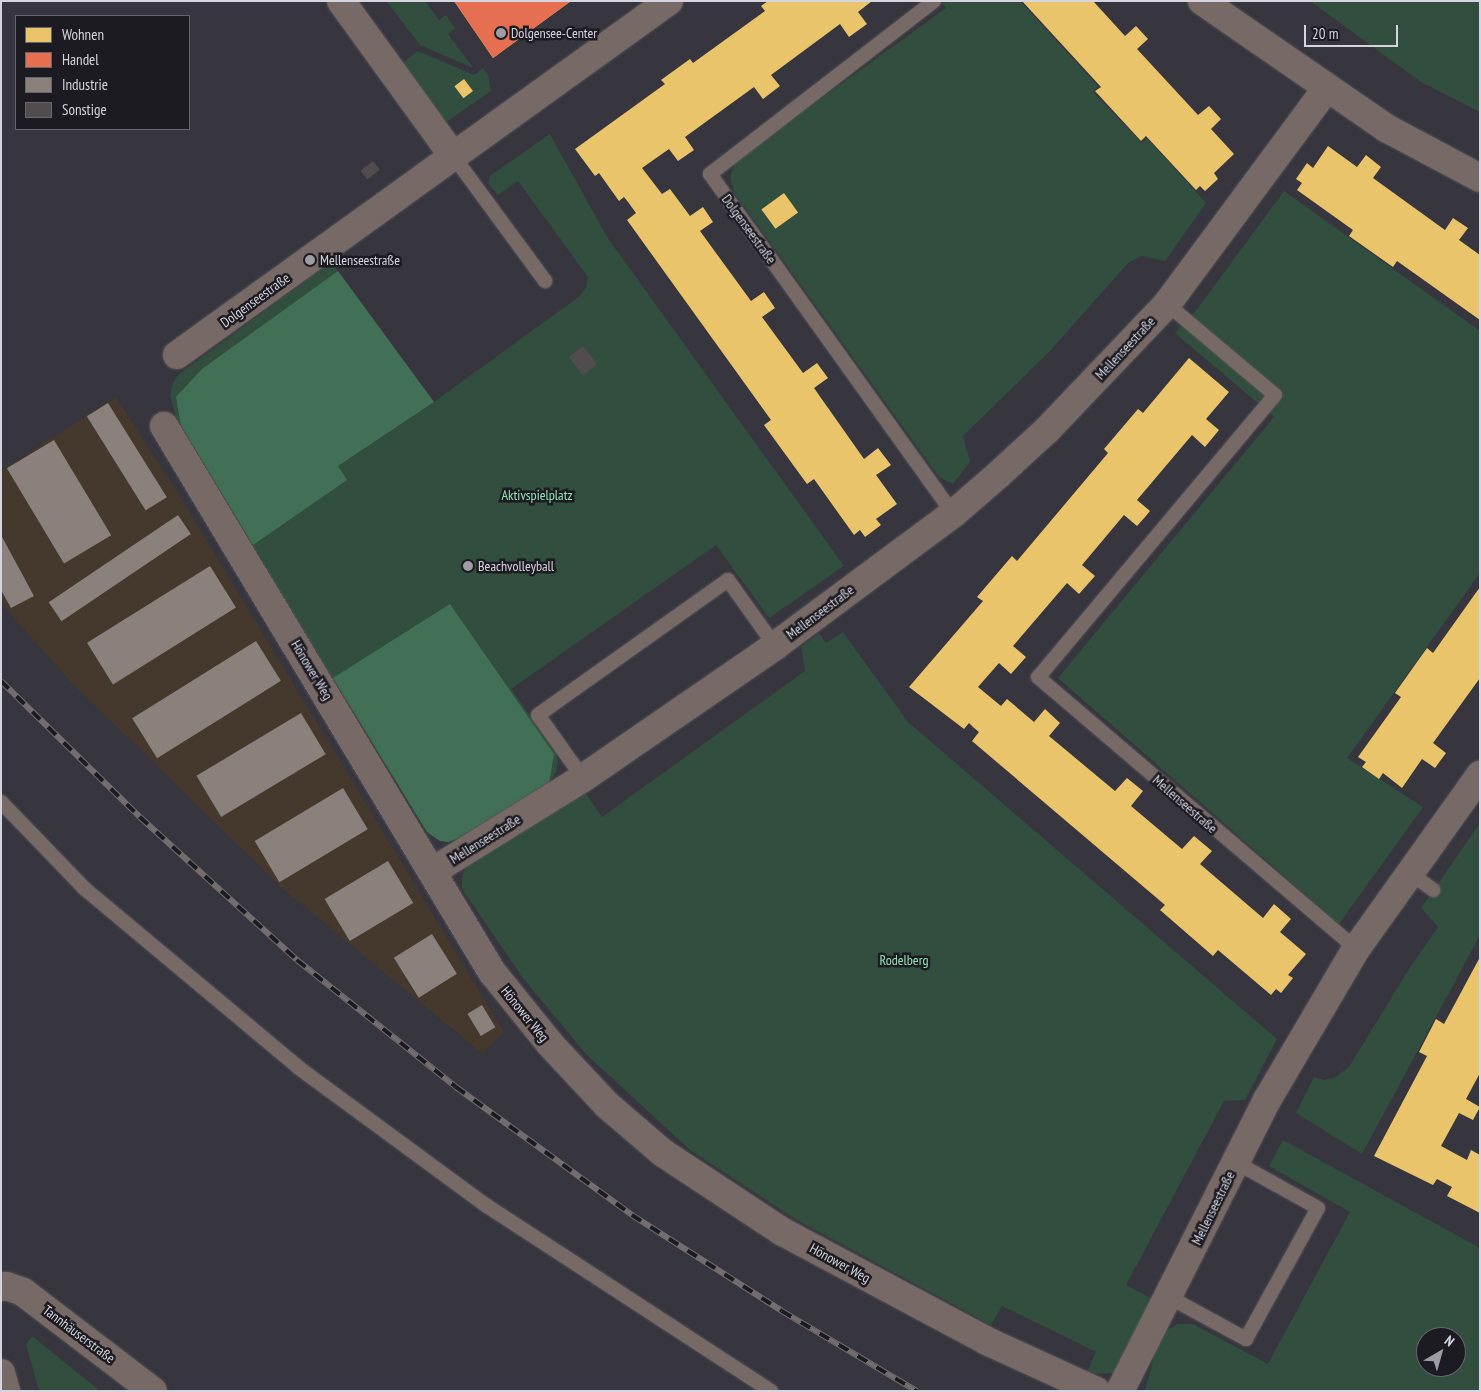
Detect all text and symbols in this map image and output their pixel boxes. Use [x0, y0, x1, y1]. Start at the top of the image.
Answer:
legend [15, 15, 190, 130]
scale bar [1306, 15, 1400, 47]
text: 20 m [1312, 24, 1338, 43]
text: Wohnen [62, 25, 104, 44]
place label: Dolgensee-Center [511, 25, 597, 41]
marker: Dolgensee-Center [495, 27, 507, 39]
text: Handel [62, 50, 99, 69]
text: Industrie [62, 75, 108, 94]
text: Sonstige [62, 100, 107, 119]
street label: Dolgenseestraße [718, 191, 780, 267]
place label: Mellenseestraße [320, 252, 400, 268]
marker: Mellenseestraße [304, 254, 316, 266]
street label: Dolgenseestraße [217, 269, 293, 331]
street label: Mellenseestraße [1092, 313, 1158, 383]
park label: Aktivspielplatz [501, 487, 573, 503]
place label: Beachvolleyball [478, 558, 554, 574]
marker: Beachvolleyball [462, 560, 474, 572]
street label: Mellenseestraße [783, 581, 857, 643]
street label: Hönower Weg [288, 637, 336, 703]
street label: Mellenseestraße [1149, 771, 1221, 837]
street label: Mellenseestraße [447, 811, 523, 867]
park label: Rodelberg [879, 952, 929, 968]
street label: Hönower Weg [497, 983, 553, 1045]
street label: Mellenseestraße [1188, 1168, 1238, 1248]
street label: Hönower Weg [807, 1239, 873, 1287]
street label: Tannhäuserstraße [40, 1301, 118, 1367]
north arrow [1416, 1327, 1466, 1377]
text: N [1441, 1332, 1458, 1350]

